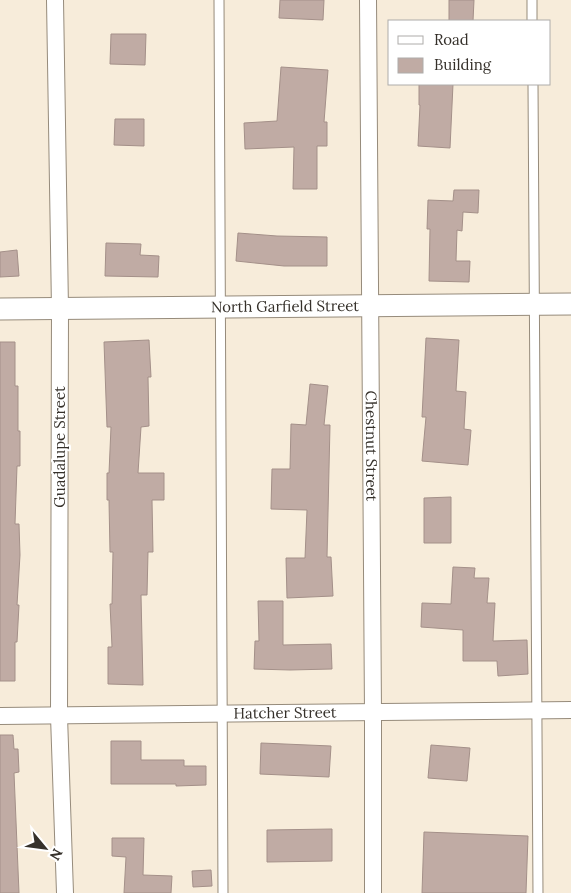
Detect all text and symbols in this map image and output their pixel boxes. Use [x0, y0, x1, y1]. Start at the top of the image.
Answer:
legend [388, 20, 551, 85]
text: Road [434, 30, 469, 49]
text: Building [434, 55, 492, 74]
street label: North Garfield Street [211, 296, 359, 316]
street label: Guadalupe Street [50, 386, 69, 508]
street label: Chestnut Street [362, 391, 382, 502]
street label: Hatcher Street [233, 702, 337, 723]
north arrow [20, 823, 70, 873]
text: N [46, 845, 67, 864]

